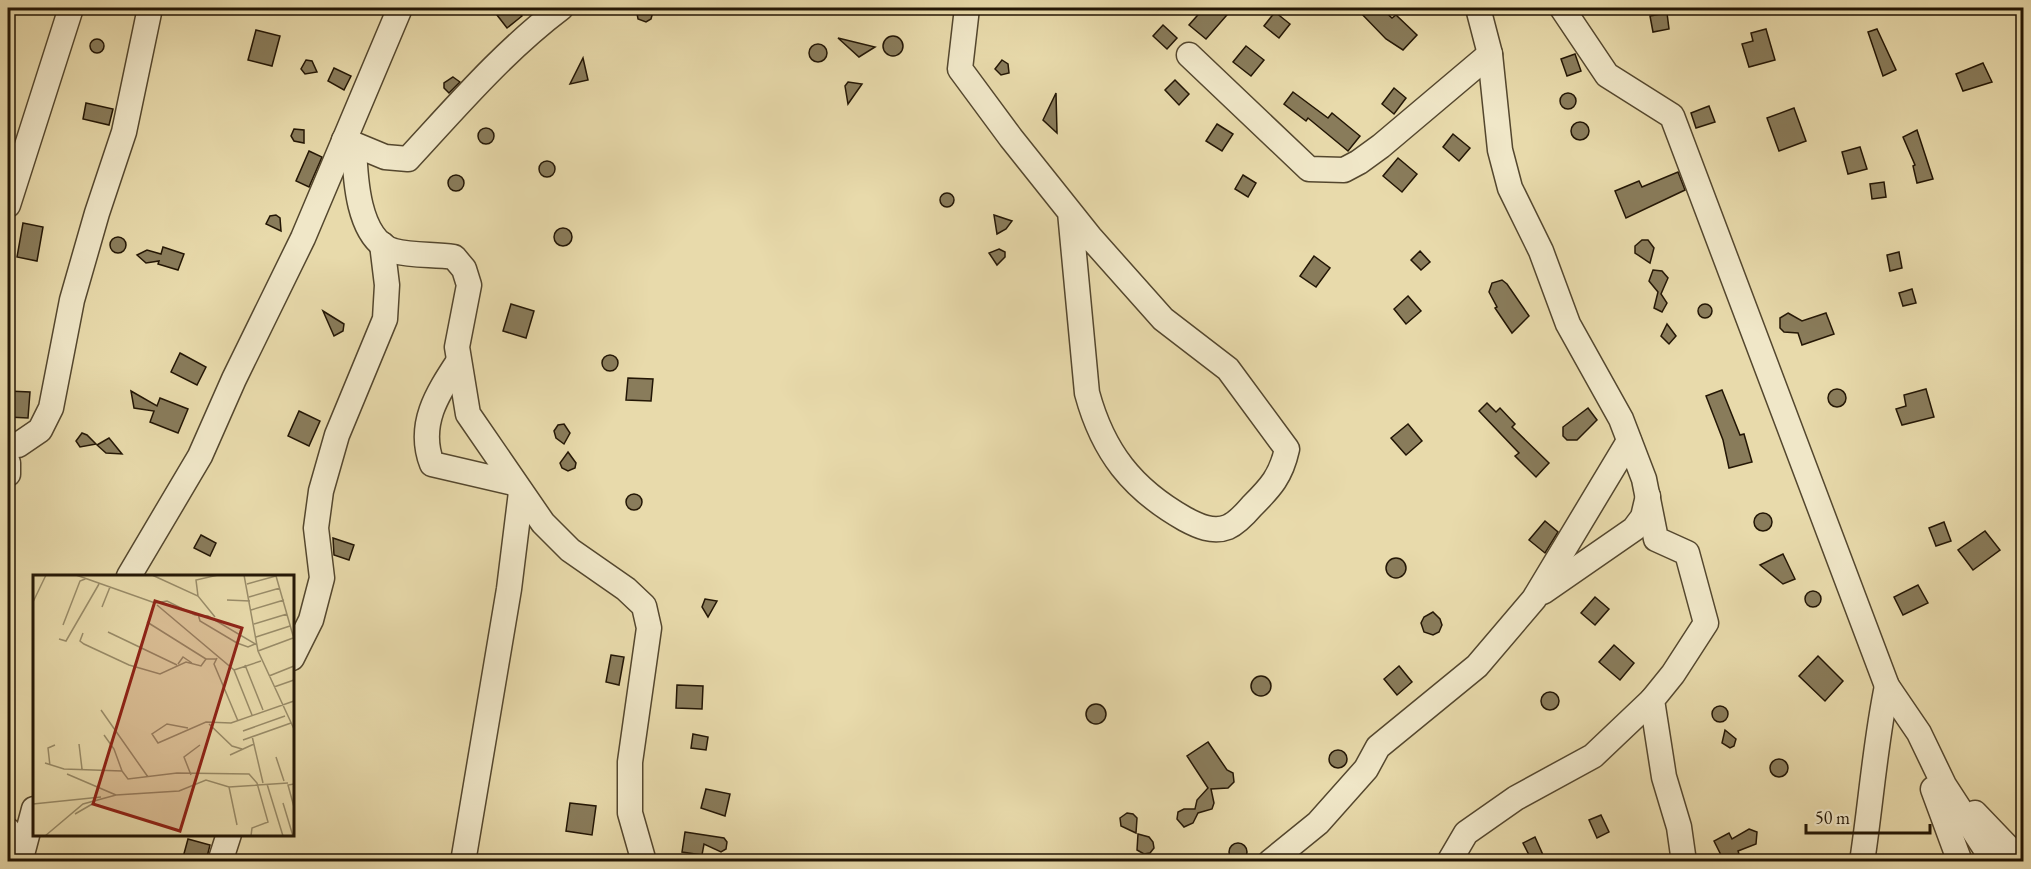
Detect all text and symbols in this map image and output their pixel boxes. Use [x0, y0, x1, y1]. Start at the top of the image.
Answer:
inset map [33, 575, 294, 836]
scale bar [1806, 797, 1930, 835]
text: 50 m [1815, 806, 1850, 829]

